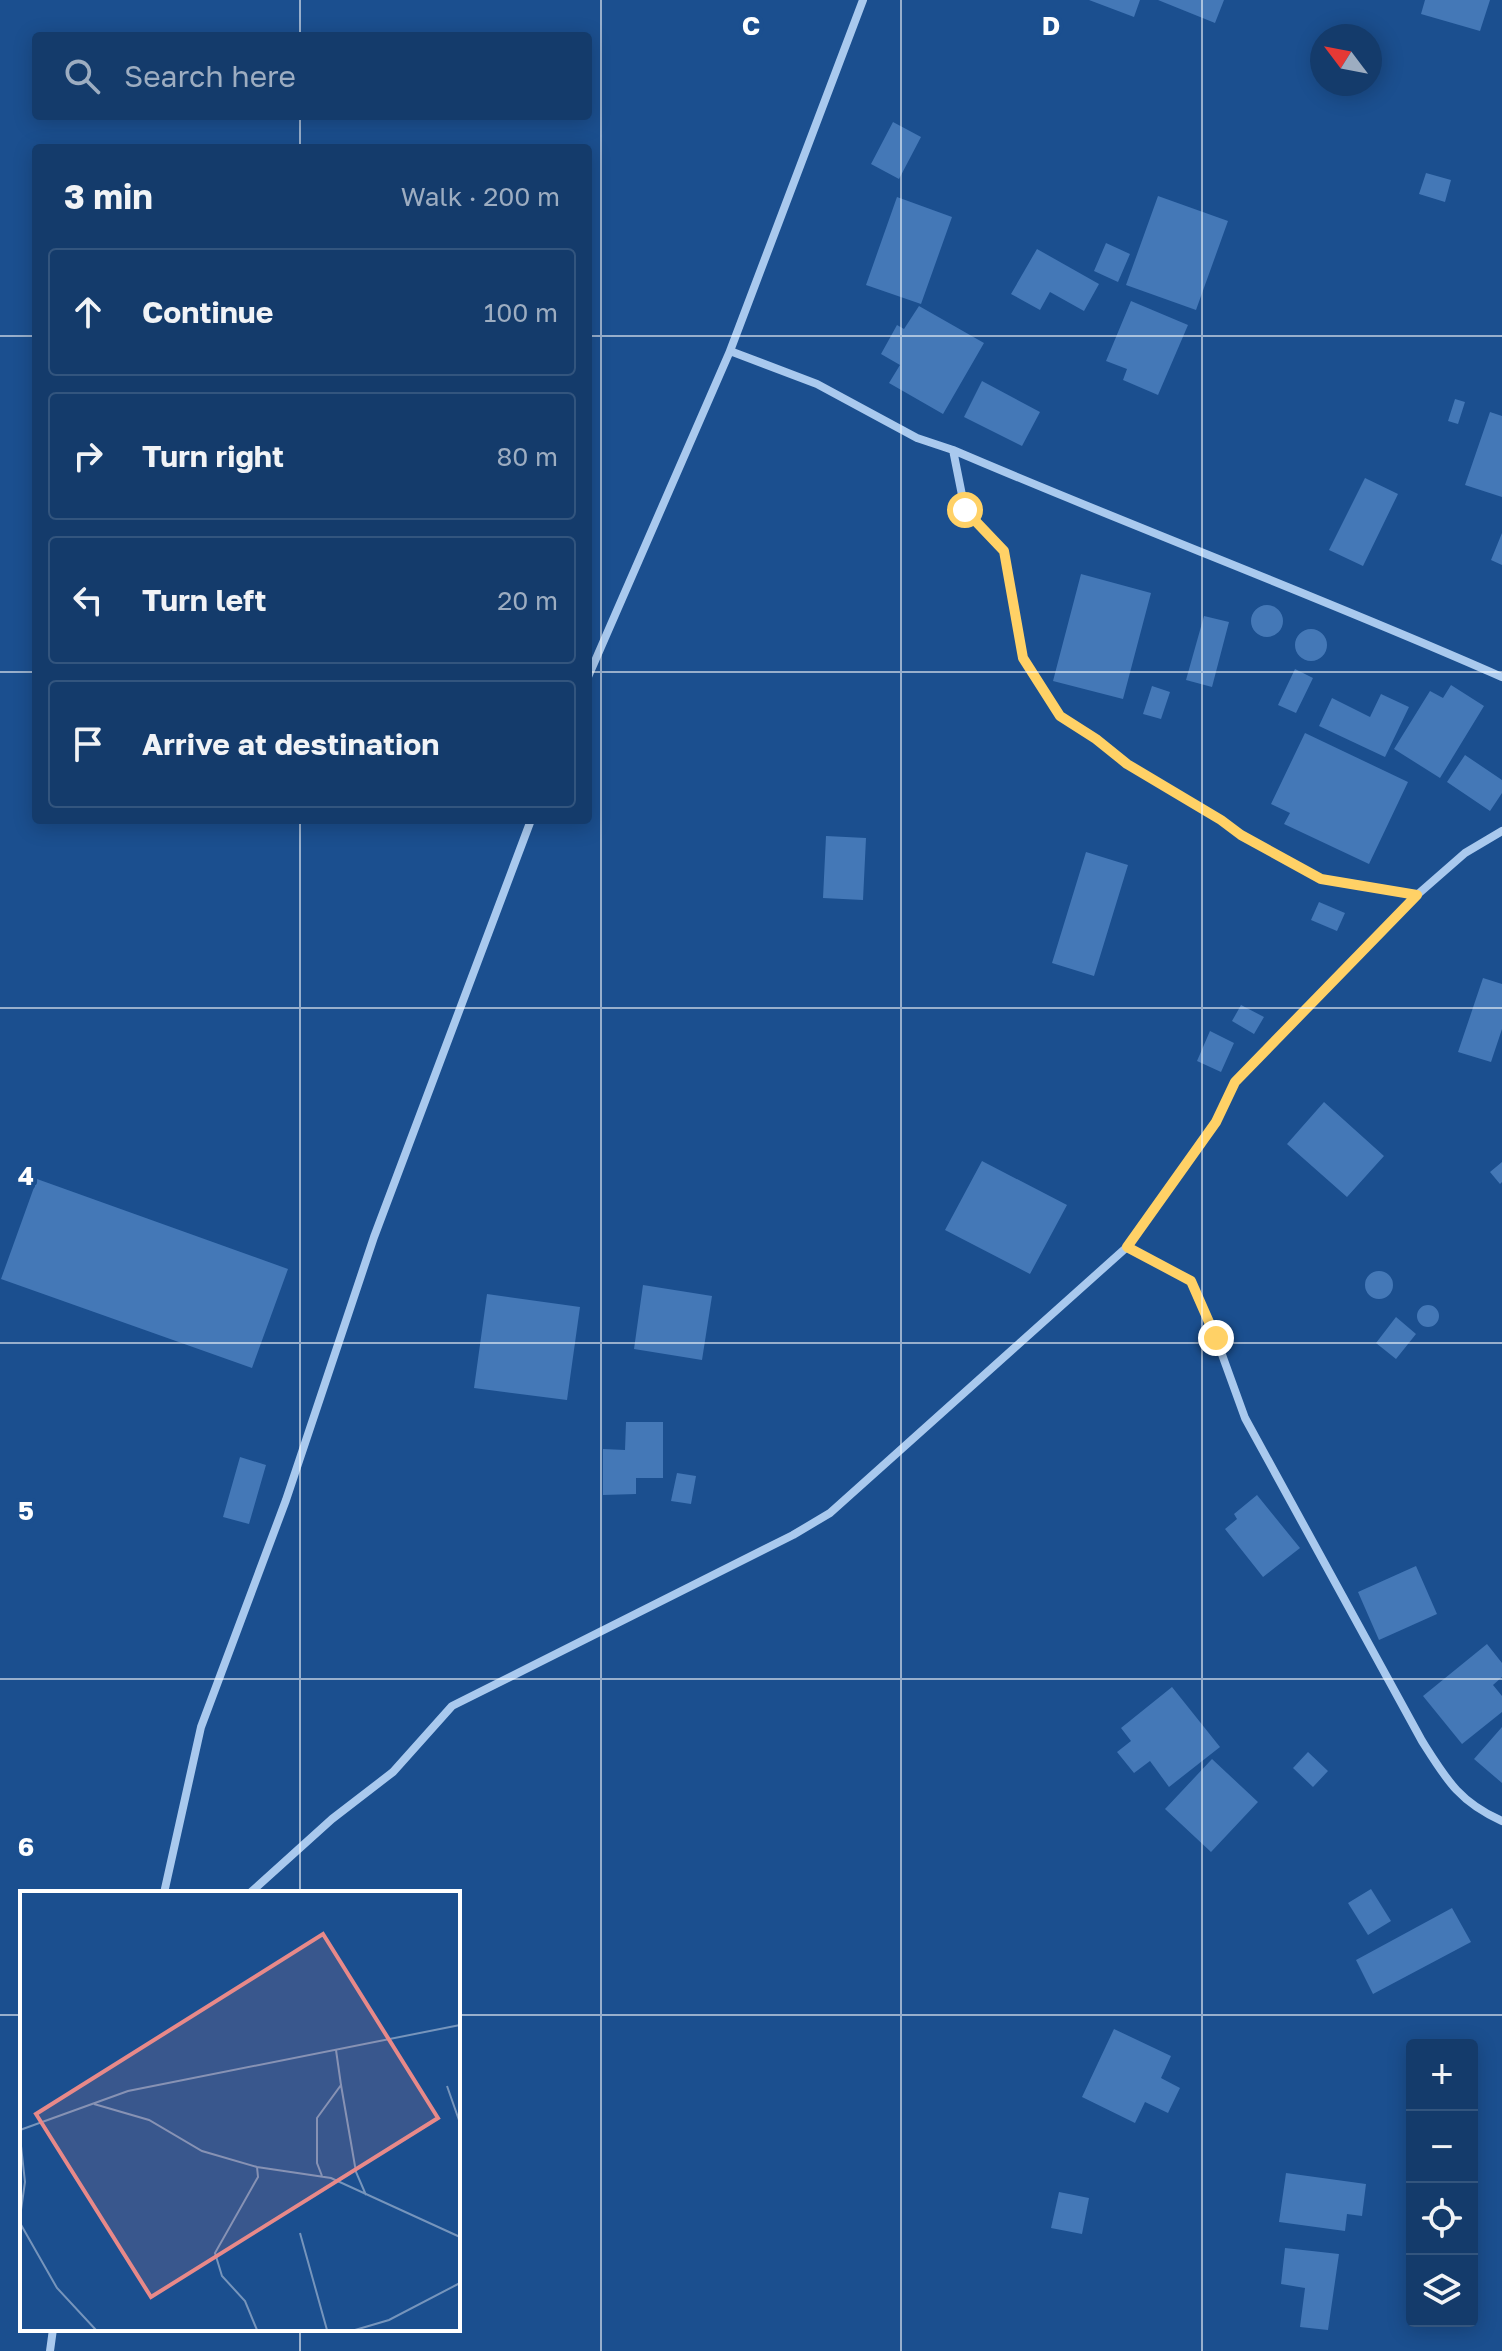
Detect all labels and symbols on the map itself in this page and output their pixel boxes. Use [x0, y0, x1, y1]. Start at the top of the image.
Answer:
text: C [742, 10, 760, 41]
text: D [1042, 10, 1060, 41]
north arrow [1310, 24, 1382, 96]
route start [947, 492, 983, 528]
text: 4 [18, 1160, 34, 1191]
route end [1198, 1320, 1234, 1356]
text: 5 [18, 1495, 34, 1526]
text: 6 [18, 1831, 34, 1862]
inset map [20, 1891, 460, 2331]

